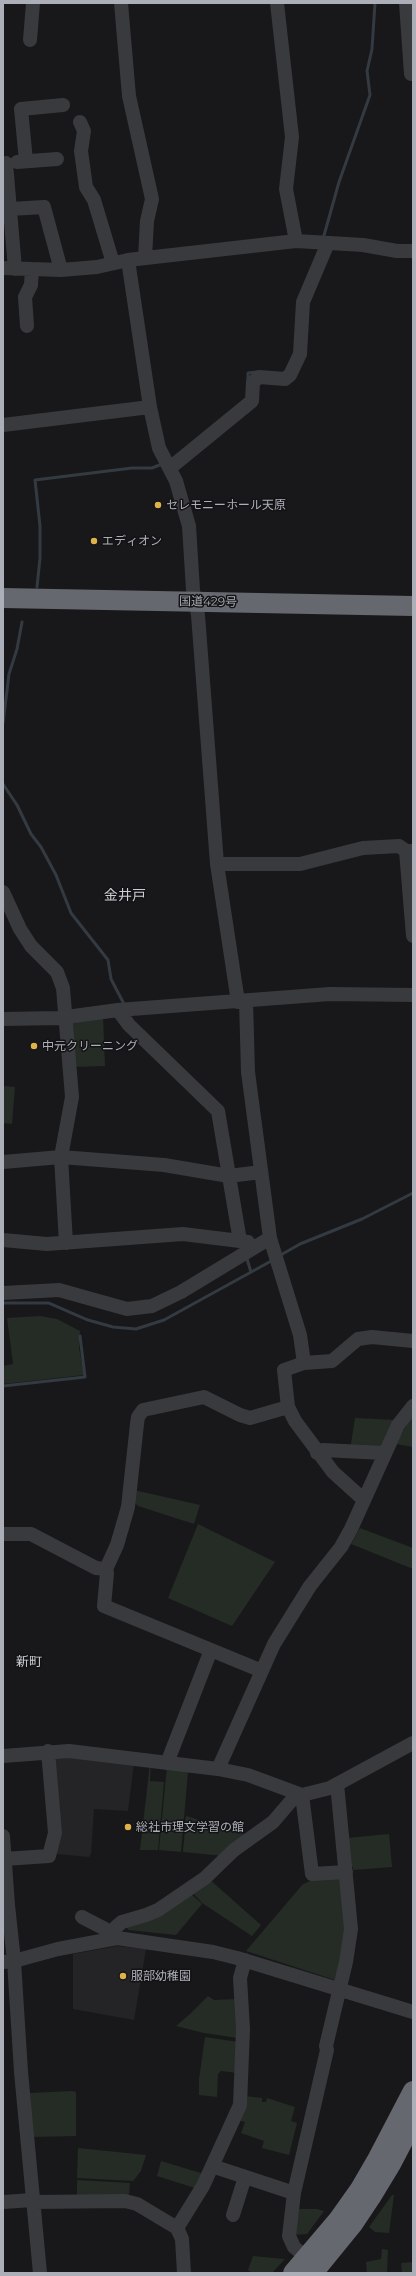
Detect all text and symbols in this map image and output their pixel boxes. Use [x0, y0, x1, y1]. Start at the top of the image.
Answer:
place label: セレモニーホール天原 [166, 498, 286, 512]
marker: セレモニーホール天原 [153, 500, 163, 510]
place label: エディオン [102, 534, 162, 548]
marker: エディオン [89, 536, 99, 546]
street label: 国道429号 [179, 594, 237, 610]
district label: 金井戸 [104, 888, 146, 904]
place label: 中元クリーニング [42, 1039, 138, 1053]
marker: 中元クリーニング [29, 1041, 39, 1051]
district label: 新町 [16, 1654, 42, 1670]
place label: 総社市理文学習の館 [136, 1820, 244, 1834]
marker: 総社市理文学習の館 [123, 1822, 133, 1832]
place label: 服部幼稚園 [131, 1969, 191, 1983]
marker: 服部幼稚園 [118, 1971, 128, 1981]

